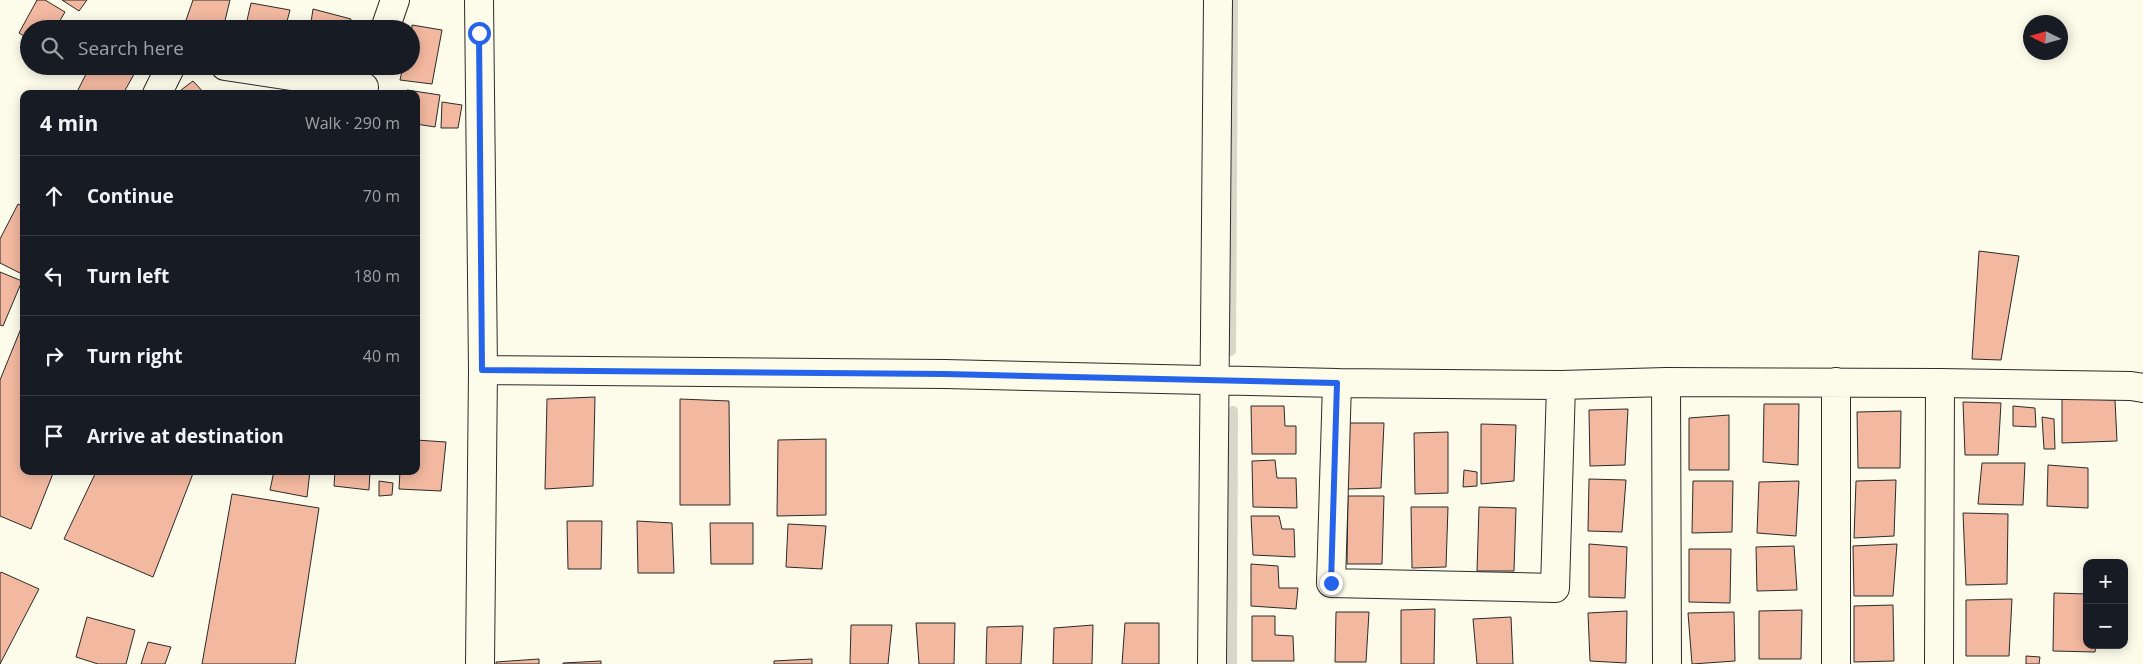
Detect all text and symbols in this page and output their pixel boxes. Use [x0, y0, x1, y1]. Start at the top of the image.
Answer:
north arrow [2023, 15, 2068, 60]
search box [20, 20, 420, 75]
route start [468, 22, 491, 45]
icon: search [38, 34, 66, 62]
text: Search here [78, 35, 184, 61]
text: 4 min [40, 109, 98, 137]
text: Walk · 290 m [305, 112, 400, 134]
icon: ahead [40, 182, 68, 210]
text: Continue [87, 183, 174, 209]
text: 70 m [363, 185, 400, 207]
icon: left [40, 262, 68, 290]
text: Turn left [87, 263, 169, 289]
text: 180 m [354, 265, 400, 287]
icon: right [40, 342, 68, 370]
text: Turn right [87, 343, 182, 369]
text: 40 m [363, 345, 400, 367]
icon: arrive [40, 422, 68, 450]
text: Arrive at destination [87, 423, 284, 449]
map controls [2083, 559, 2128, 649]
button: + [2083, 559, 2128, 604]
route end [1320, 572, 1343, 595]
button: − [2083, 604, 2128, 649]

